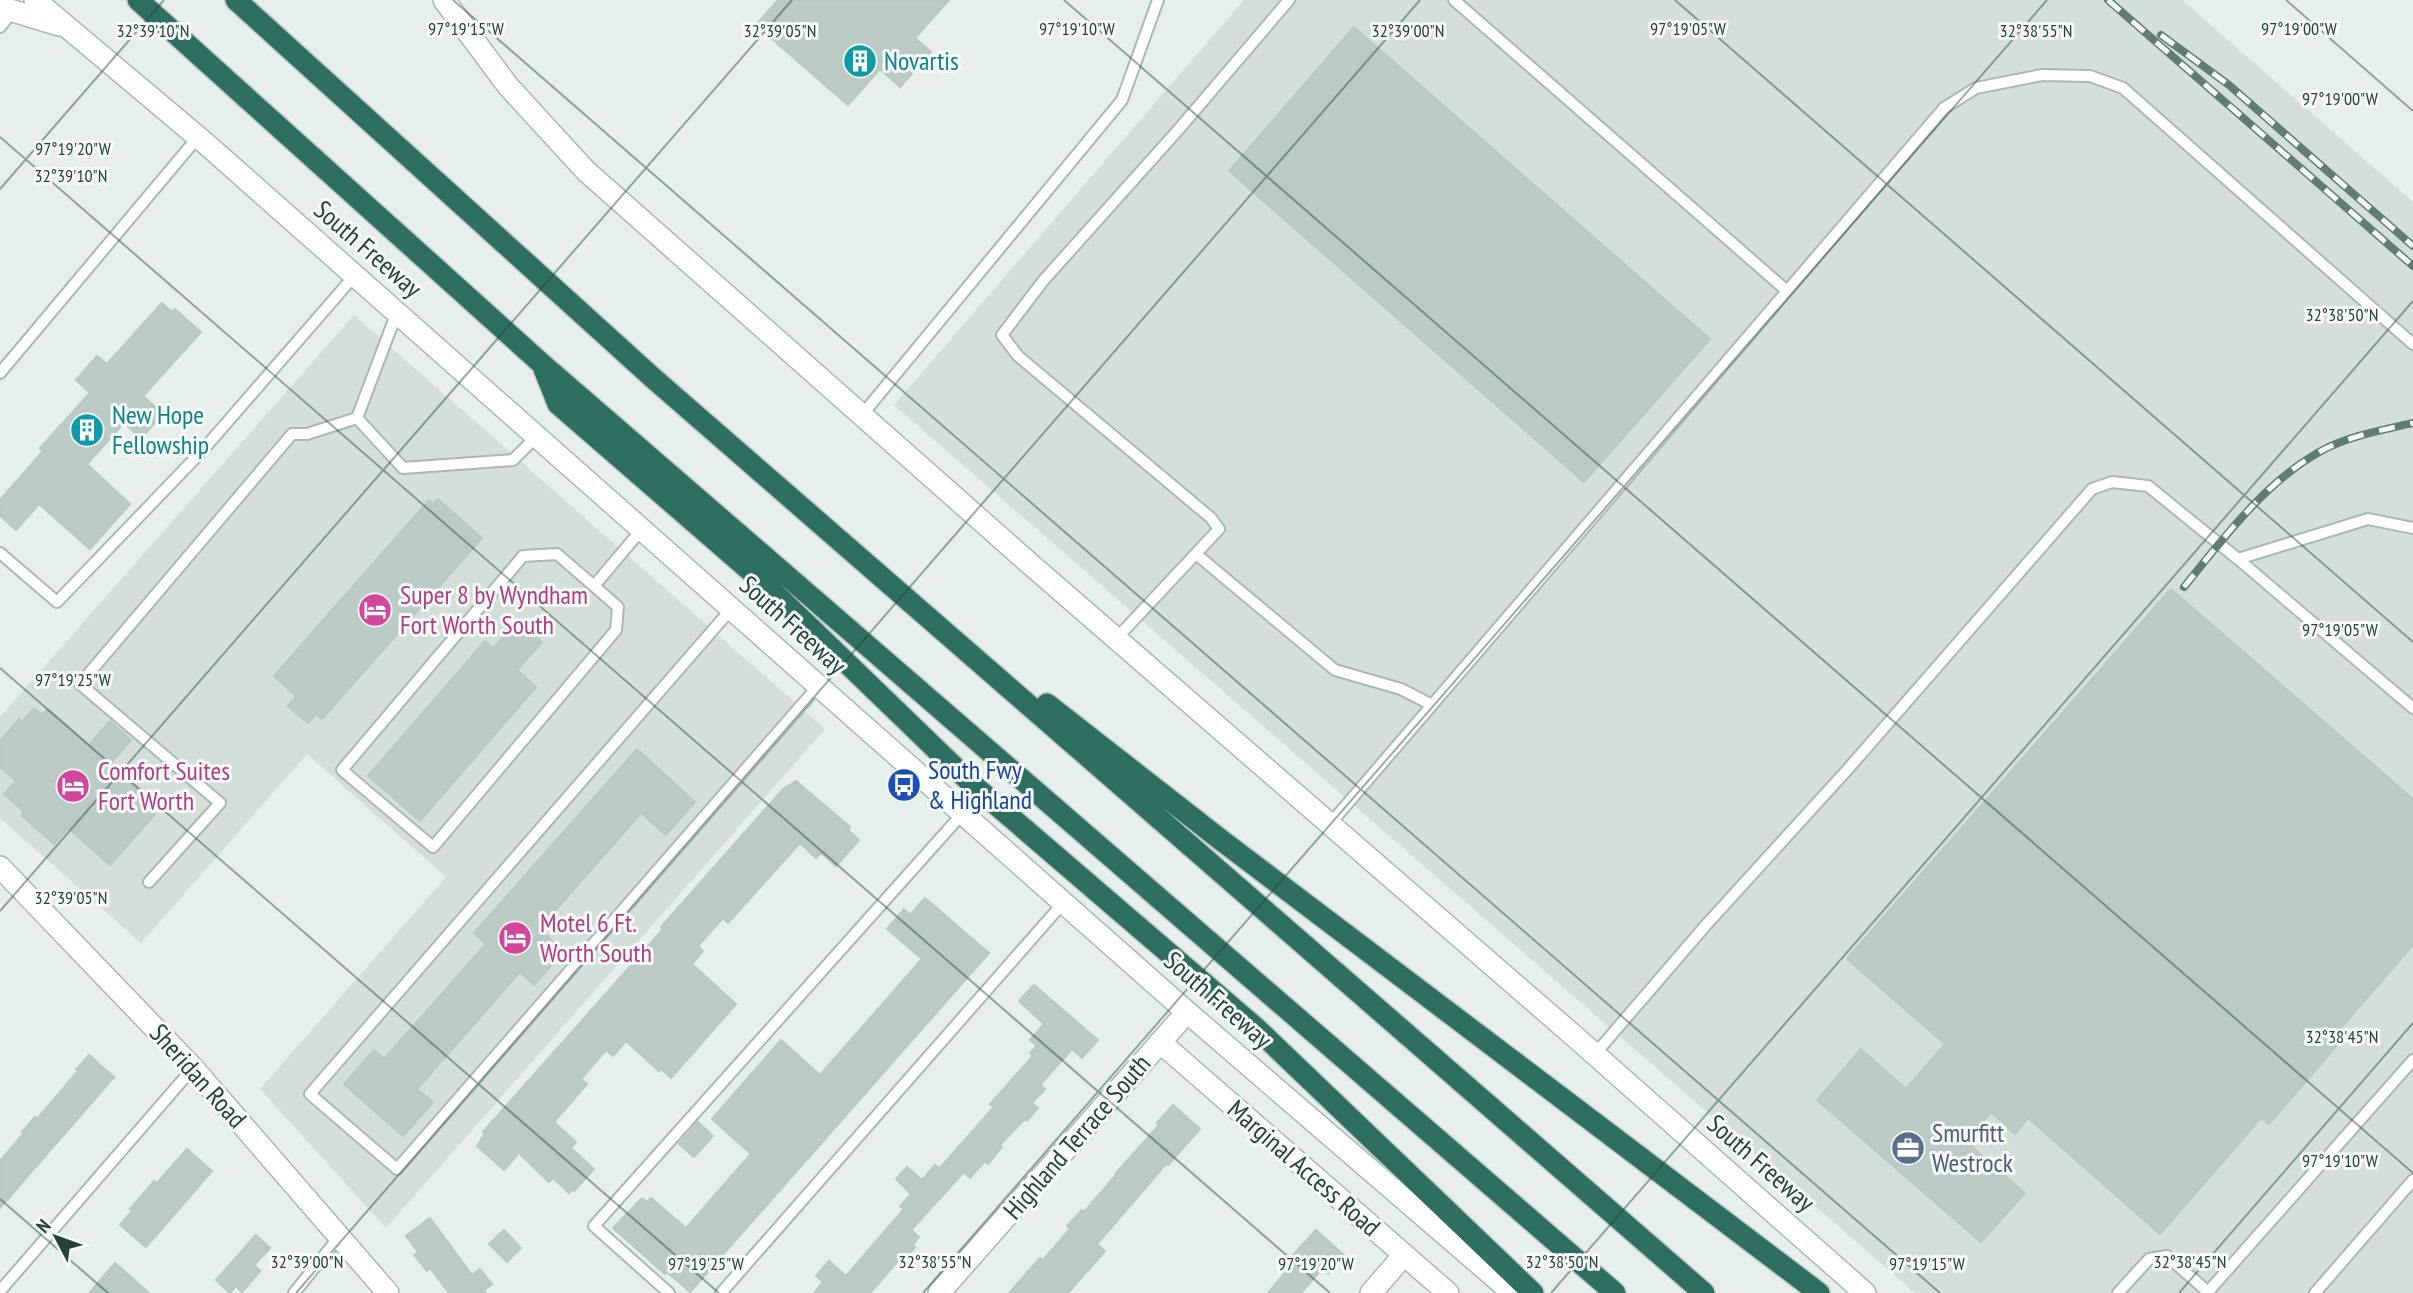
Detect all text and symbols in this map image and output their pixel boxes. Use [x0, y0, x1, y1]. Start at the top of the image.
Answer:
text: 97°19'15"W [428, 17, 504, 40]
text: 97°19'10"W [1039, 17, 1115, 40]
text: 97°19'05"W [1650, 17, 1726, 40]
text: 97°19'00"W [2261, 17, 2337, 40]
text: 32°39'10"N [117, 19, 189, 42]
text: 32°39'05"N [744, 19, 816, 42]
text: 32°39'00"N [1372, 19, 1444, 42]
text: 32°38'55"N [2000, 19, 2072, 42]
building icon: Novartis [841, 42, 879, 80]
place label: Novartis [884, 44, 959, 77]
text: 97°19'00"W [2302, 87, 2378, 110]
text: 97°19'20"W [35, 137, 111, 160]
text: 32°39'10"N [35, 164, 107, 187]
street label: South Freeway [308, 193, 429, 305]
text: 32°38'50"N [2306, 303, 2378, 326]
place label: New Hope Fellowship [112, 398, 209, 461]
building icon: New Hope Fellowship [68, 411, 106, 449]
street label: South Freeway [733, 568, 854, 681]
place label: Super 8 by Wyndham Fort Worth South [400, 578, 588, 641]
hotel icon: Super 8 by Wyndham Fort Worth South [356, 591, 394, 629]
text: 97°19'05"W [2302, 618, 2378, 641]
text: 97°19'25"W [35, 668, 111, 691]
place label: South Fwy & Highland [928, 753, 1032, 816]
place label: Comfort Suites Fort Worth [98, 754, 230, 817]
bus stop icon: South Fwy & Highland [885, 766, 923, 804]
hotel icon: Comfort Suites Fort Worth [54, 767, 92, 805]
text: 32°39'05"N [35, 886, 107, 909]
place label: Motel 6 Ft. Worth South [540, 906, 652, 969]
hotel icon: Motel 6 Ft. Worth South [496, 919, 534, 957]
street label: South Freeway [1158, 944, 1279, 1056]
street label: Sheridan Road [143, 1017, 254, 1135]
text: 32°38'45"N [2306, 1025, 2378, 1048]
street label: Highland Terrace South [996, 1047, 1157, 1226]
street label: Marginal Access Road [1221, 1092, 1387, 1243]
street label: South Freeway [1701, 1107, 1822, 1219]
place label: Smurfitt Westrock [1932, 1116, 2013, 1179]
office icon: Smurfitt Westrock [1889, 1129, 1927, 1167]
text: 97°19'10"W [2302, 1149, 2378, 1172]
north arrow [21, 1202, 91, 1272]
text: N [31, 1214, 56, 1238]
text: 32°39'00"N [271, 1250, 343, 1273]
text: 32°38'55"N [899, 1250, 971, 1273]
text: 32°38'50"N [1526, 1250, 1598, 1273]
text: 32°38'45"N [2154, 1250, 2226, 1273]
text: 97°19'25"W [668, 1252, 744, 1275]
text: 97°19'20"W [1278, 1252, 1354, 1275]
text: 97°19'15"W [1889, 1252, 1965, 1275]

